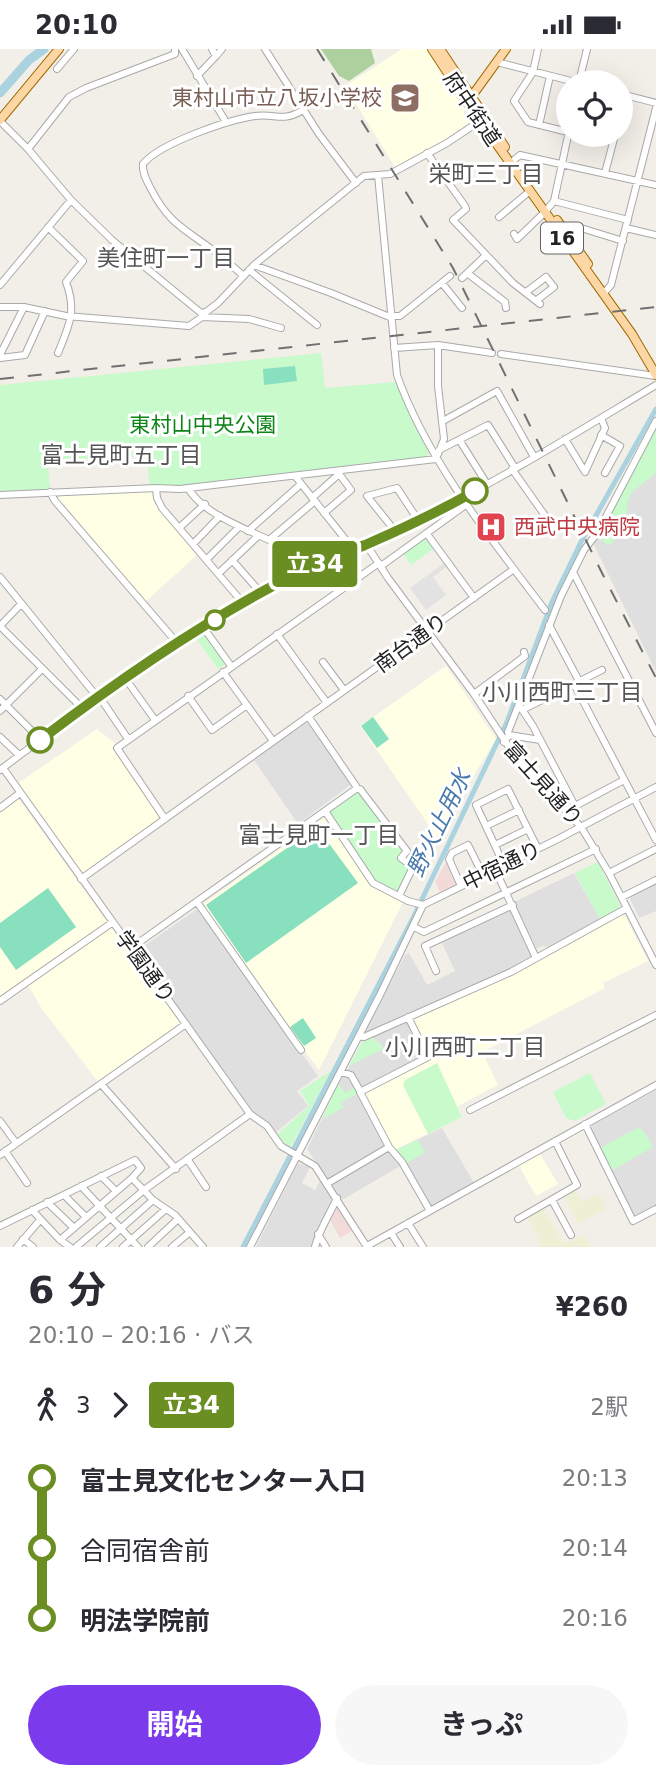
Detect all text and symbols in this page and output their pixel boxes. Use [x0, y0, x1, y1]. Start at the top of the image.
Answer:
text: 20:10 [35, 10, 118, 40]
street label: 府中街道 [439, 67, 505, 151]
map controls [556, 70, 633, 147]
button: locate [556, 70, 633, 147]
school or university icon: 東村山市立八坂小学校 [388, 81, 422, 115]
place label: 東村山市立八坂小学校 [172, 86, 382, 110]
district label: 栄町三丁目 [429, 161, 544, 187]
road number: 16 [541, 223, 583, 253]
district label: 美住町一丁目 [97, 245, 235, 271]
park label: 東村山中央公園 [130, 413, 277, 437]
district label: 富士見町五丁目 [41, 442, 202, 468]
unlabelled marker [462, 478, 488, 504]
hospital icon: 西武中央病院 [474, 510, 508, 544]
place label: 西武中央病院 [514, 515, 640, 539]
line badge: 立34 [275, 541, 355, 587]
text: 立34 [286, 550, 344, 578]
street label: 南台通り [370, 609, 452, 677]
unlabelled marker [205, 610, 225, 630]
district label: 小川西町三丁目 [482, 679, 643, 705]
unlabelled marker [27, 727, 53, 753]
street label: 富士見通り [499, 737, 587, 831]
water label: 野火止用水 [402, 763, 477, 880]
district label: 富士見町一丁目 [239, 822, 400, 848]
street label: 中宿通り [459, 837, 545, 895]
street label: 学園通り [111, 926, 179, 1008]
district label: 小川西町二丁目 [385, 1034, 546, 1060]
text: 6 分 [28, 1268, 106, 1312]
text: ¥260 [556, 1292, 628, 1322]
text: 20:10 – 20:16 · バス [28, 1322, 255, 1348]
icon: walk [28, 1386, 66, 1424]
icon: forward [101, 1386, 139, 1424]
text: 立34 [163, 1391, 220, 1419]
text: 3 [76, 1392, 91, 1418]
text: 2駅 [590, 1394, 628, 1420]
text: 20:13 [562, 1465, 628, 1491]
text: 富士見文化センター入口 [80, 1466, 366, 1496]
text: 20:14 [562, 1535, 628, 1561]
text: 合同宿舎前 [80, 1536, 210, 1566]
text: 20:16 [562, 1605, 628, 1631]
text: 明法学院前 [80, 1606, 210, 1636]
button: 開始 [28, 1685, 321, 1765]
button: きっぷ [335, 1685, 628, 1765]

